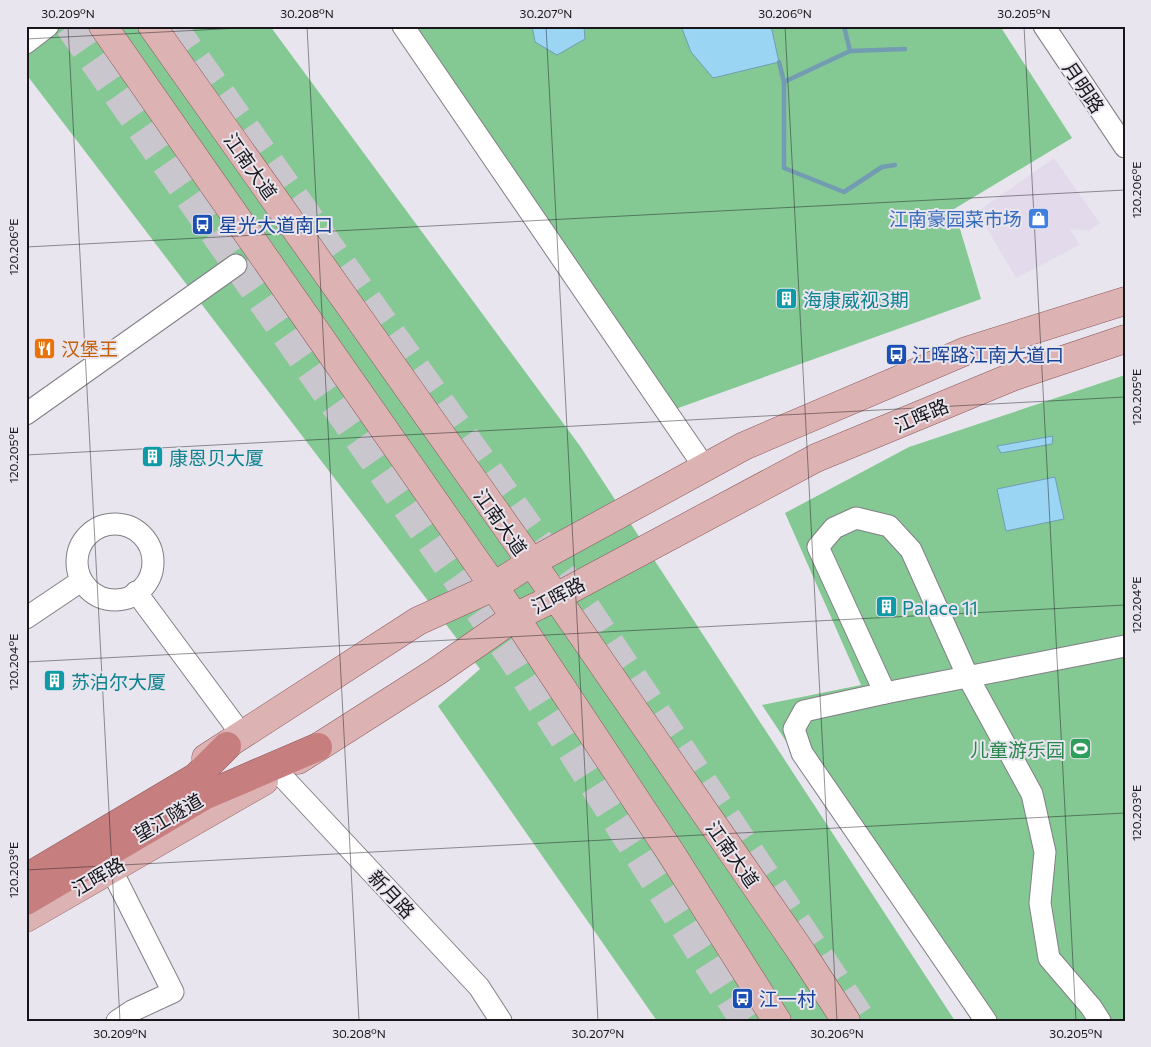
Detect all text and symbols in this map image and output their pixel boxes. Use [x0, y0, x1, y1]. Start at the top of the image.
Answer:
text: 30.209°N [41, 6, 95, 20]
text: 30.208°N [280, 6, 334, 20]
text: 30.207°N [520, 6, 572, 20]
text: 30.206°N [758, 6, 812, 20]
text: 30.205°N [997, 6, 1051, 20]
street label: 月明路 [1059, 57, 1109, 117]
street label: 江南大道 [220, 128, 282, 204]
text: 120.206°E [1129, 162, 1143, 218]
shop icon: 江南豪园菜市场 [1026, 206, 1050, 230]
place label: 江南豪园菜市场 [889, 207, 1022, 230]
bus stop icon: 星光大道南口 [191, 212, 215, 236]
place label: 星光大道南口 [219, 213, 333, 236]
text: 120.206°E [6, 219, 20, 275]
building icon: 海康威视3期 [775, 287, 799, 311]
place label: 海康威视3期 [803, 288, 909, 311]
restaurant icon: 汉堡王 [33, 336, 57, 360]
place label: 汉堡王 [61, 337, 118, 360]
bus stop icon: 江晖路江南大道口 [884, 342, 908, 366]
place label: 江晖路江南大道口 [912, 343, 1064, 366]
text: 120.205°E [1129, 369, 1143, 425]
street label: 江晖路 [890, 393, 952, 437]
text: 120.205°E [6, 427, 20, 483]
building icon: 康恩贝大厦 [141, 445, 165, 469]
place label: 康恩贝大厦 [169, 446, 264, 469]
street label: 江南大道 [470, 484, 532, 560]
street label: 江晖路 [527, 572, 589, 618]
text: 120.204°E [1129, 577, 1143, 633]
building icon: Palace 11 [874, 595, 898, 619]
place label: Palace 11 [902, 596, 978, 619]
text: 120.204°E [6, 634, 20, 690]
building icon: 苏泊尔大厦 [43, 669, 67, 693]
place label: 苏泊尔大厦 [71, 670, 166, 693]
sports icon: 儿童游乐园 [1069, 737, 1093, 761]
place label: 儿童游乐园 [970, 738, 1065, 761]
text: 120.203°E [1129, 785, 1143, 841]
street label: 望江隧道 [129, 788, 207, 846]
street label: 江南大道 [702, 816, 764, 892]
text: 120.203°E [6, 842, 20, 898]
street label: 江晖路 [68, 852, 128, 900]
street label: 新月路 [364, 865, 420, 923]
bus stop icon: 江一村 [731, 986, 755, 1010]
place label: 江一村 [759, 987, 816, 1010]
text: 30.209°N [93, 1026, 147, 1040]
text: 30.208°N [332, 1026, 386, 1040]
text: 30.207°N [572, 1026, 624, 1040]
text: 30.206°N [810, 1026, 864, 1040]
text: 30.205°N [1049, 1026, 1103, 1040]

